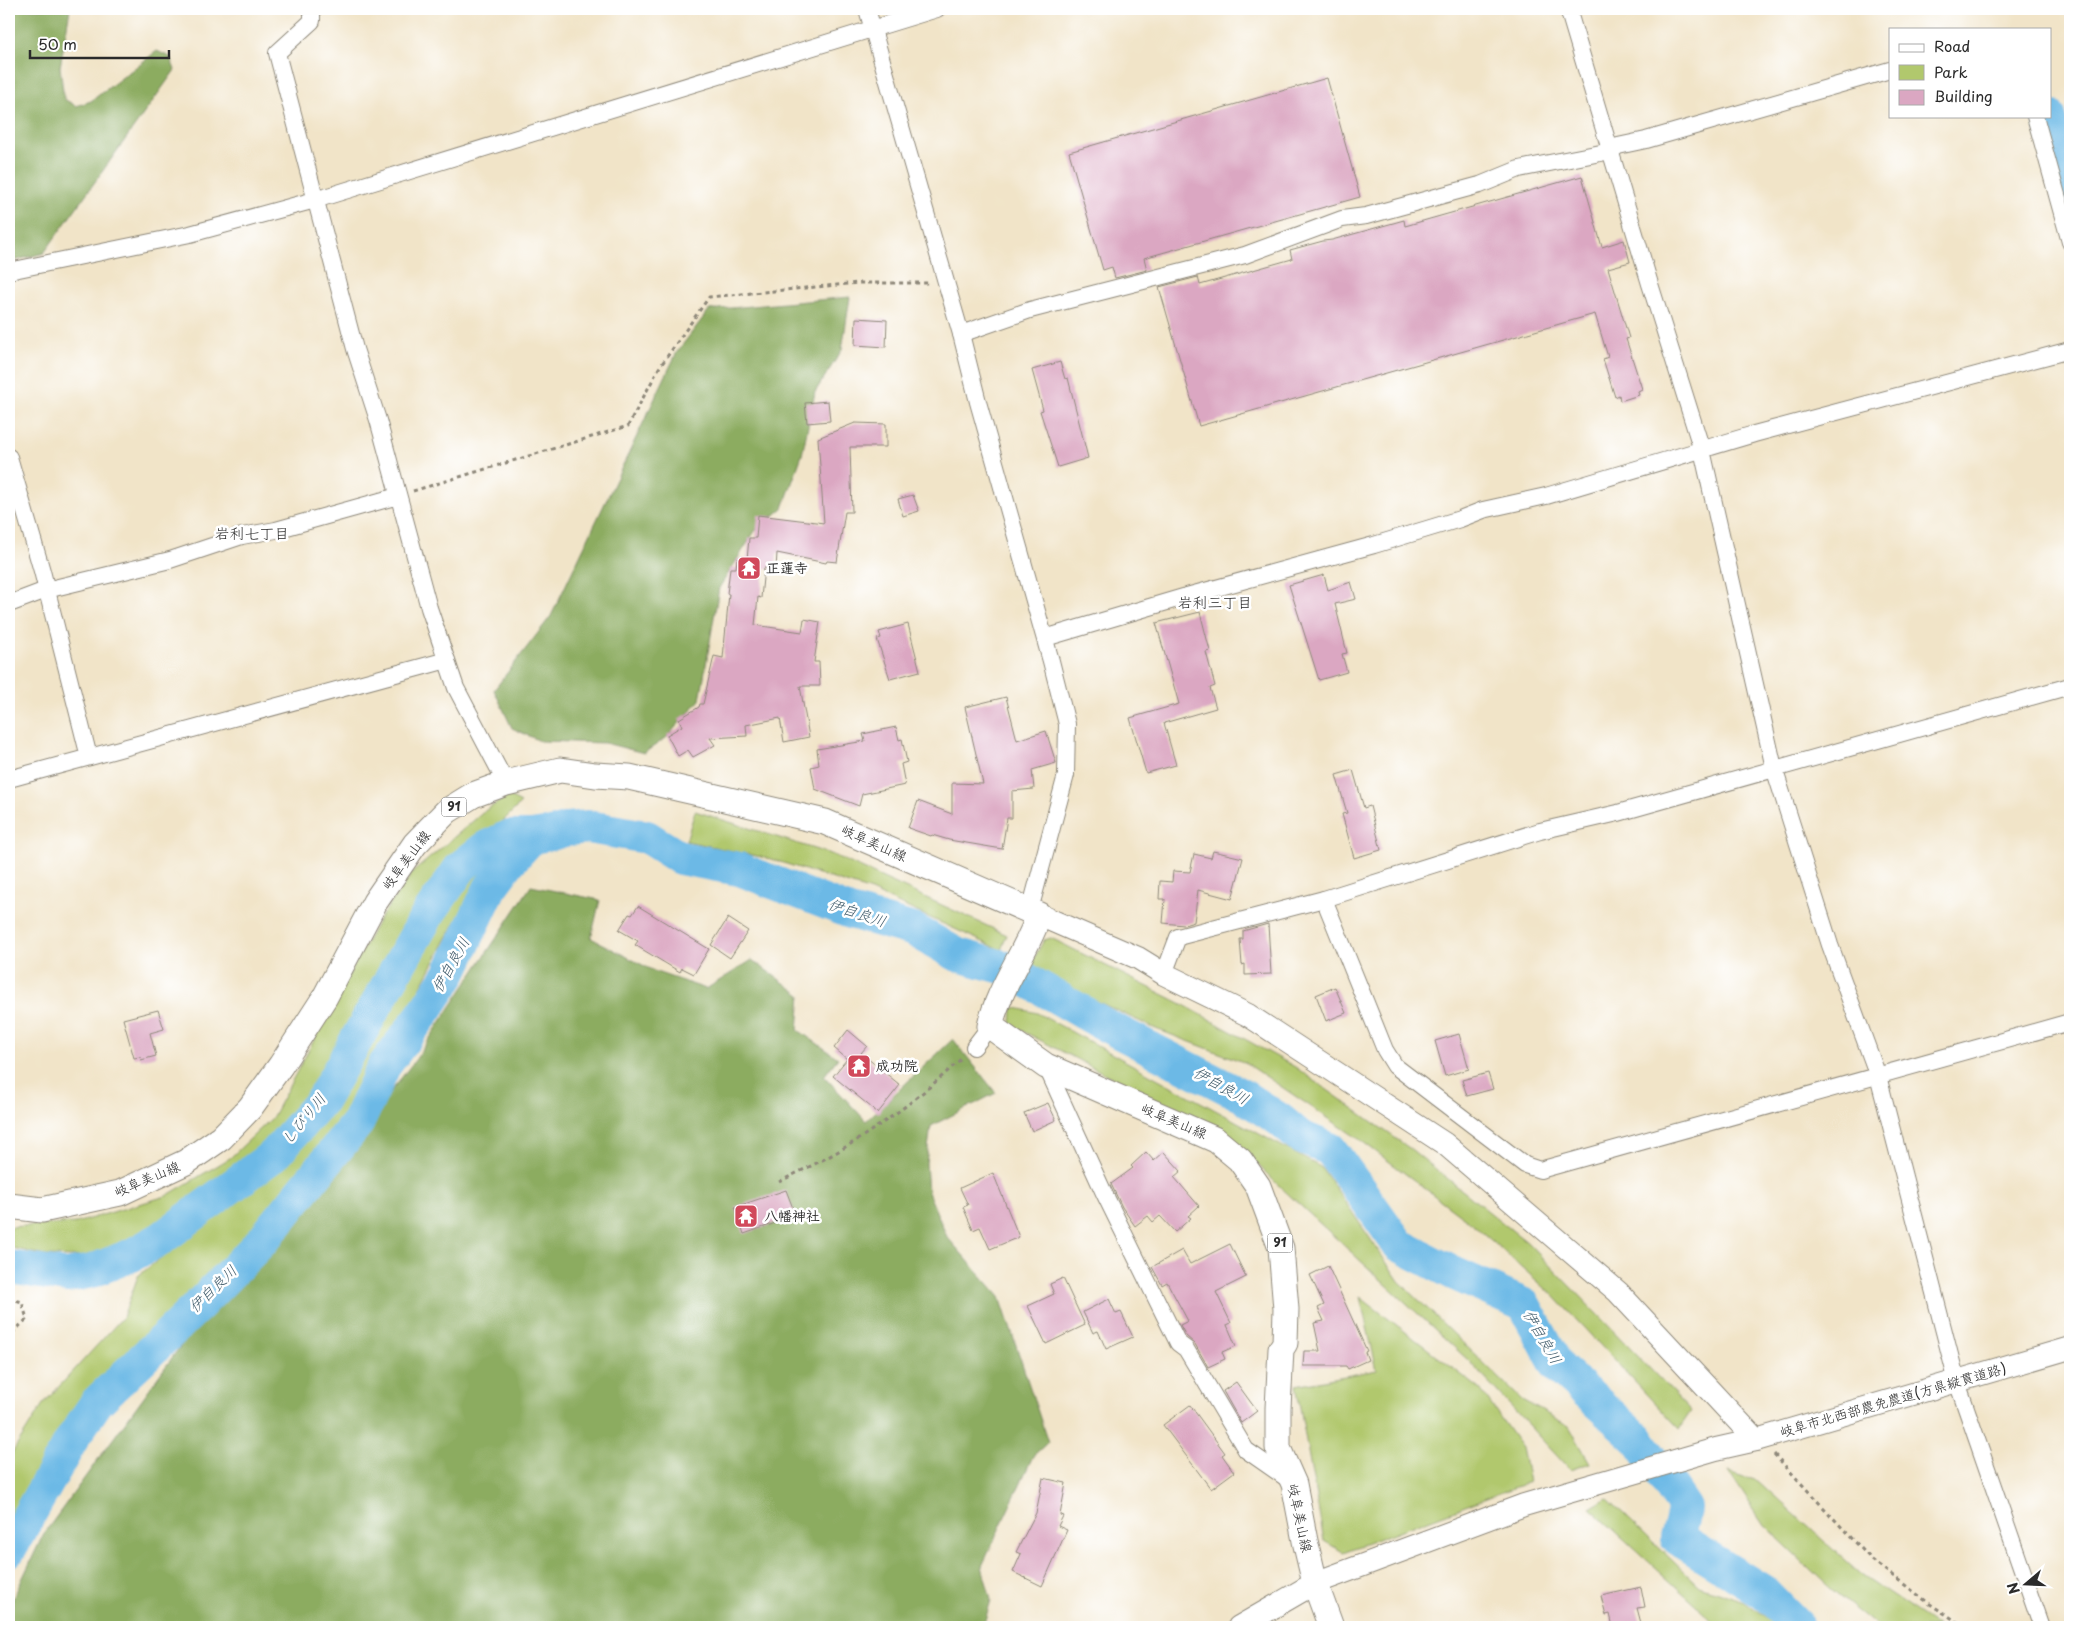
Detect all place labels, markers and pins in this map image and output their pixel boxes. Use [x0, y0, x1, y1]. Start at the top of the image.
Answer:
temple icon: 正蓮寺 [736, 555, 762, 581]
place label: 正蓮寺 [766, 557, 808, 578]
temple icon: 成功院 [846, 1053, 872, 1079]
place label: 成功院 [876, 1055, 918, 1076]
temple icon: 八幡神社 [733, 1203, 759, 1229]
place label: 八幡神社 [764, 1205, 820, 1226]

